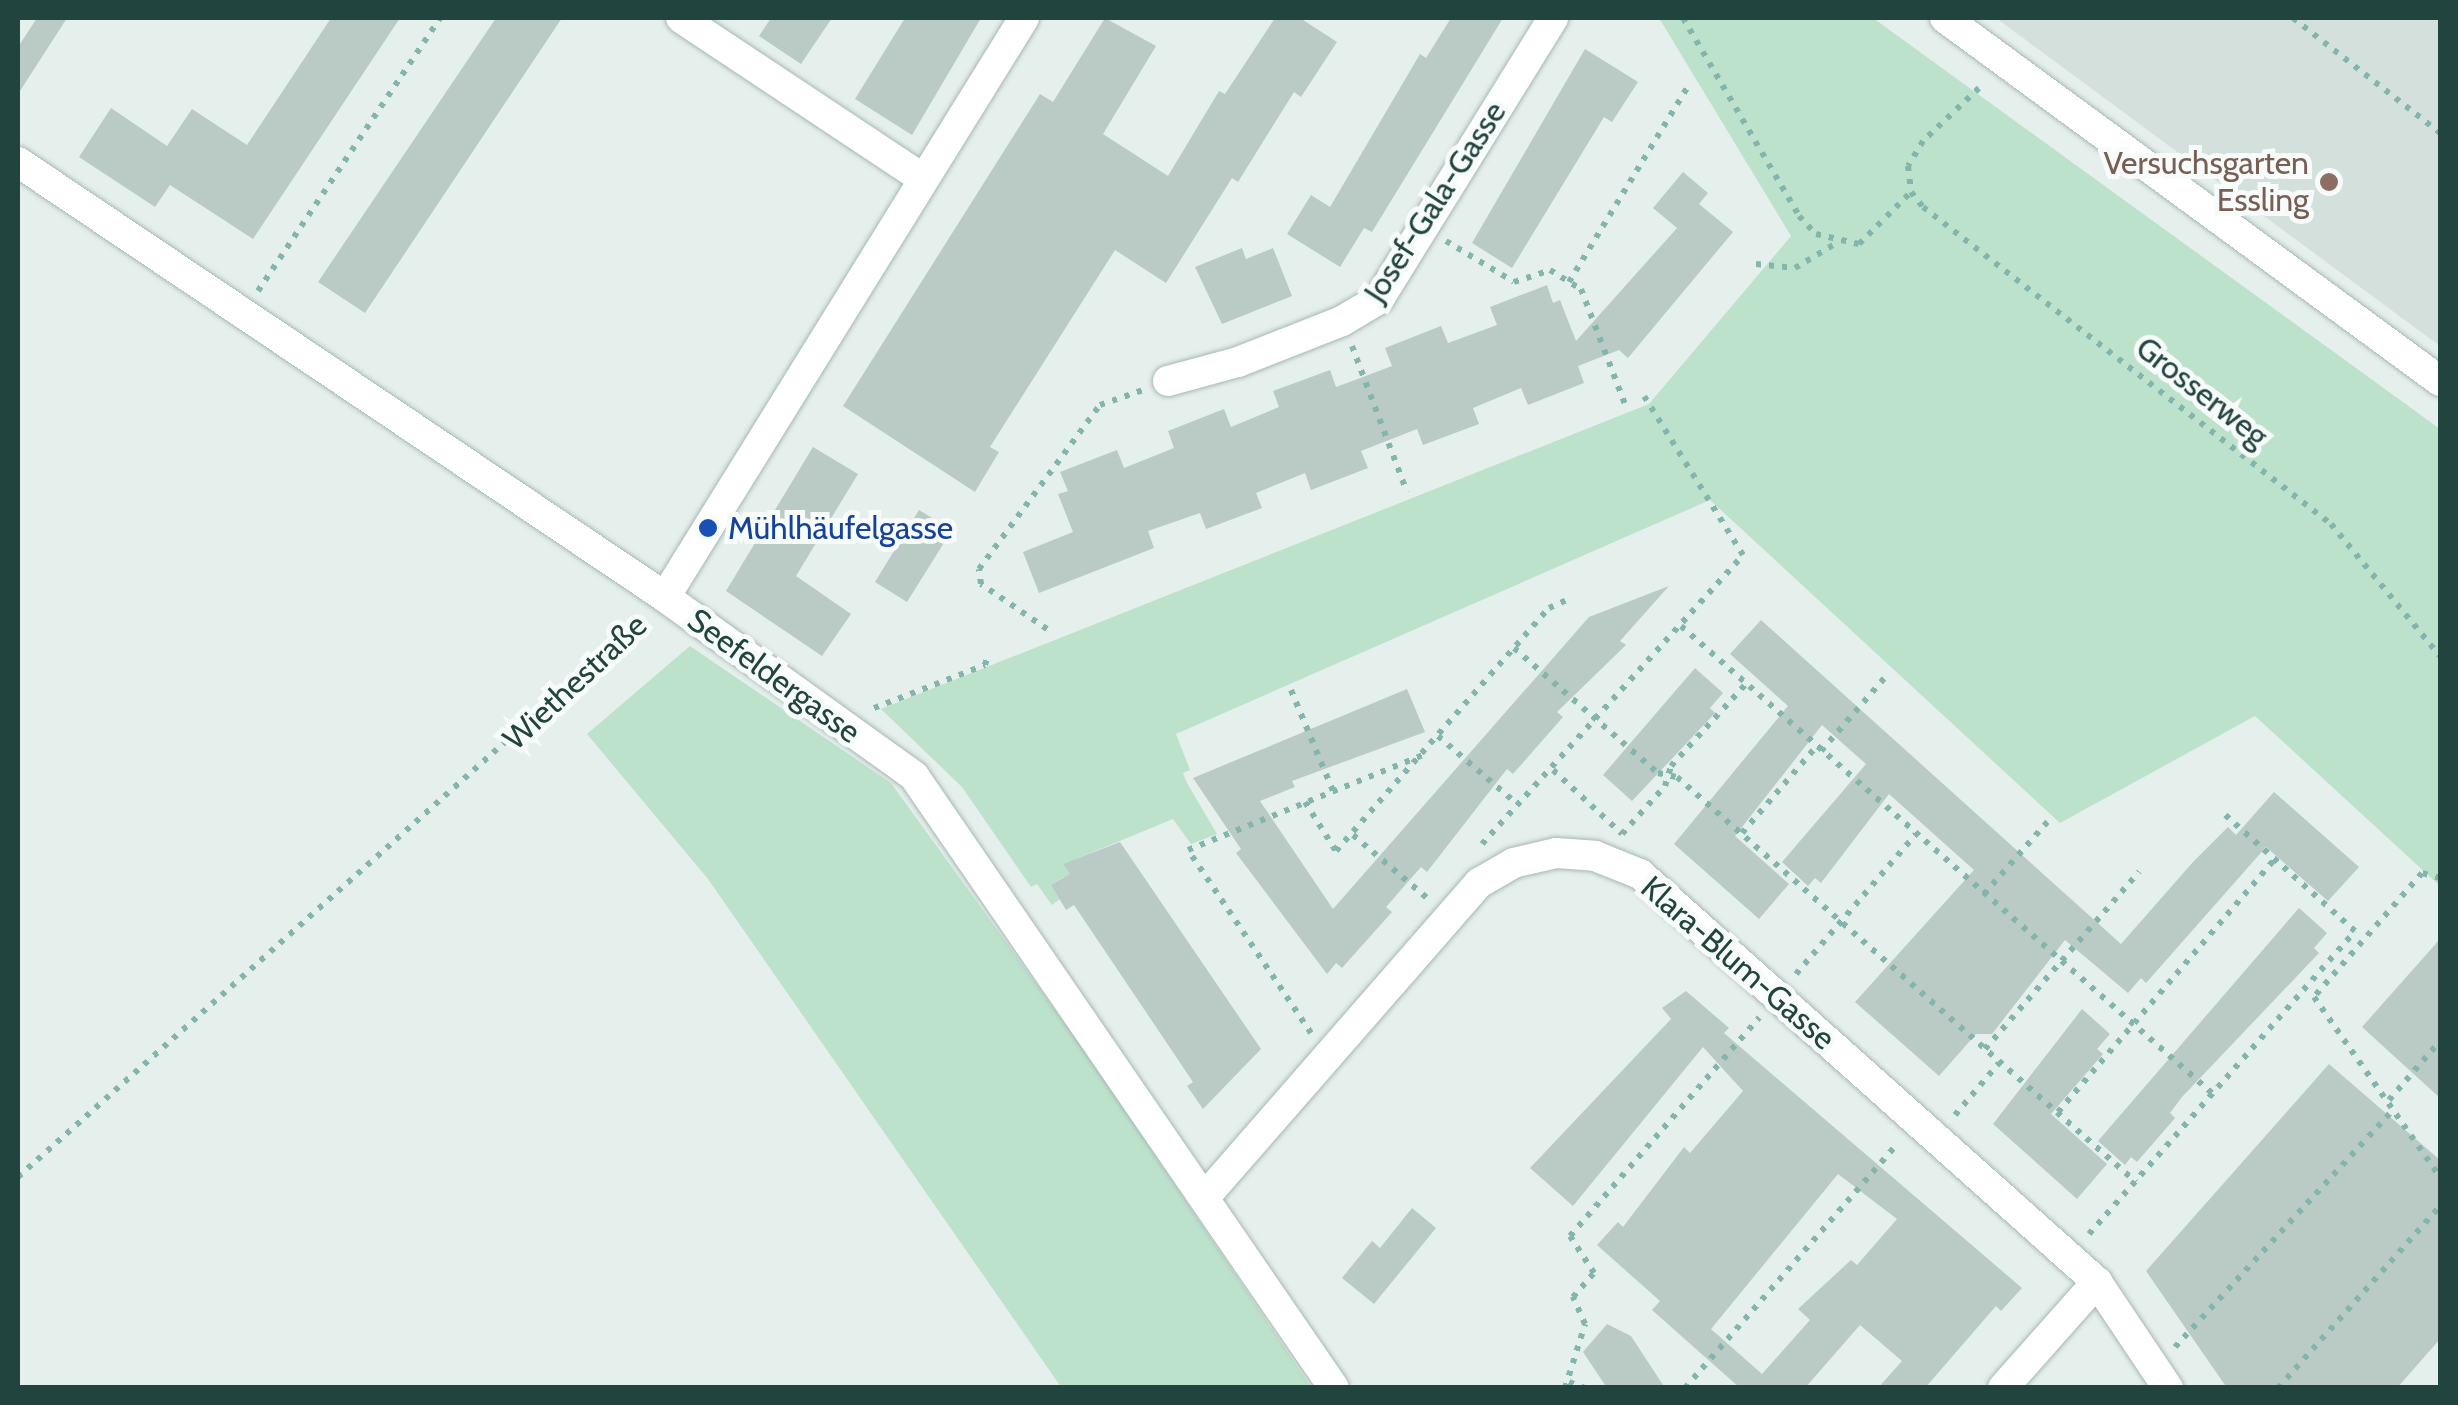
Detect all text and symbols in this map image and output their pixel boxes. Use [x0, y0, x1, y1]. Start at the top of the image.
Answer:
street label: Josef-Gala-Gasse [1356, 94, 1514, 310]
place label: Versuchsgarten Essling [2103, 145, 2309, 220]
marker: Versuchsgarten Essling [2318, 171, 2340, 193]
street label: Grosserweg [2128, 329, 2276, 455]
place label: Mühlhäufelgasse [728, 509, 953, 547]
marker: Mühlhäufelgasse [697, 517, 719, 539]
street label: Seefeldergasse [680, 601, 868, 751]
street label: Wiethestraße [495, 606, 655, 758]
street label: Klara-Blum-Gasse [1633, 868, 1843, 1058]

